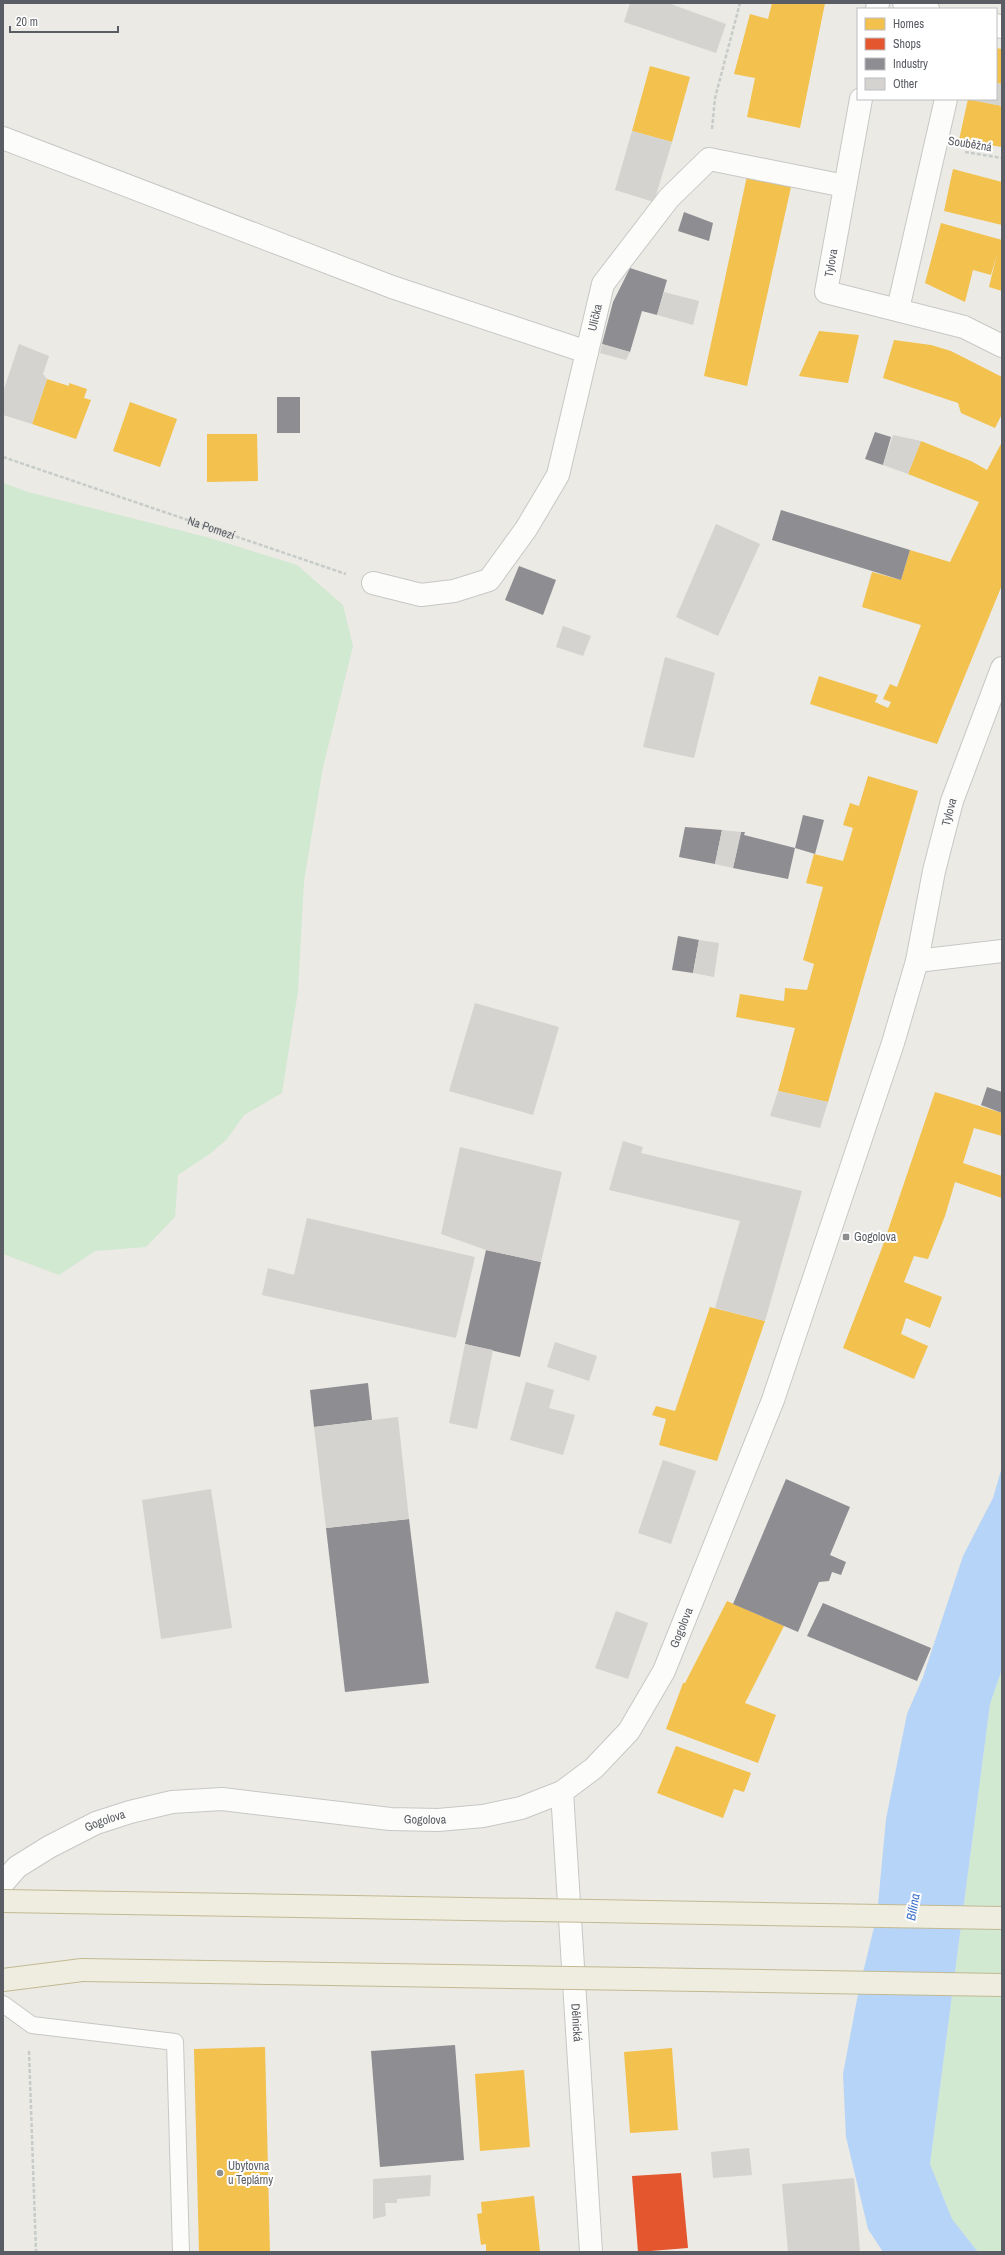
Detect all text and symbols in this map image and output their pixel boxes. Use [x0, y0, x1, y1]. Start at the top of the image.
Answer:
scale bar [10, 8, 118, 34]
legend [857, 8, 997, 100]
text: 20 m [16, 14, 38, 30]
text: Homes [893, 16, 924, 32]
text: Shops [893, 36, 921, 52]
text: Industry [893, 56, 928, 72]
text: Other [893, 76, 918, 92]
street label: Souběžná [947, 133, 994, 155]
street label: Tylova [821, 247, 841, 278]
street label: Ulička [584, 302, 606, 333]
street label: Na Pomezí [186, 513, 237, 544]
street label: Tylova [938, 795, 961, 828]
place label: Gogolova [854, 1229, 897, 1245]
marker: Gogolova [841, 1232, 851, 1242]
street label: Gogolova [666, 1605, 697, 1650]
street label: Gogolova [82, 1806, 128, 1836]
street label: Gogolova [404, 1811, 447, 1828]
water label: Bílina [902, 1892, 924, 1922]
street label: Dělnická [567, 2003, 586, 2043]
place label: Ubytovna u Teplárny [228, 2158, 273, 2188]
marker: Ubytovna u Teplárny [215, 2168, 225, 2178]

